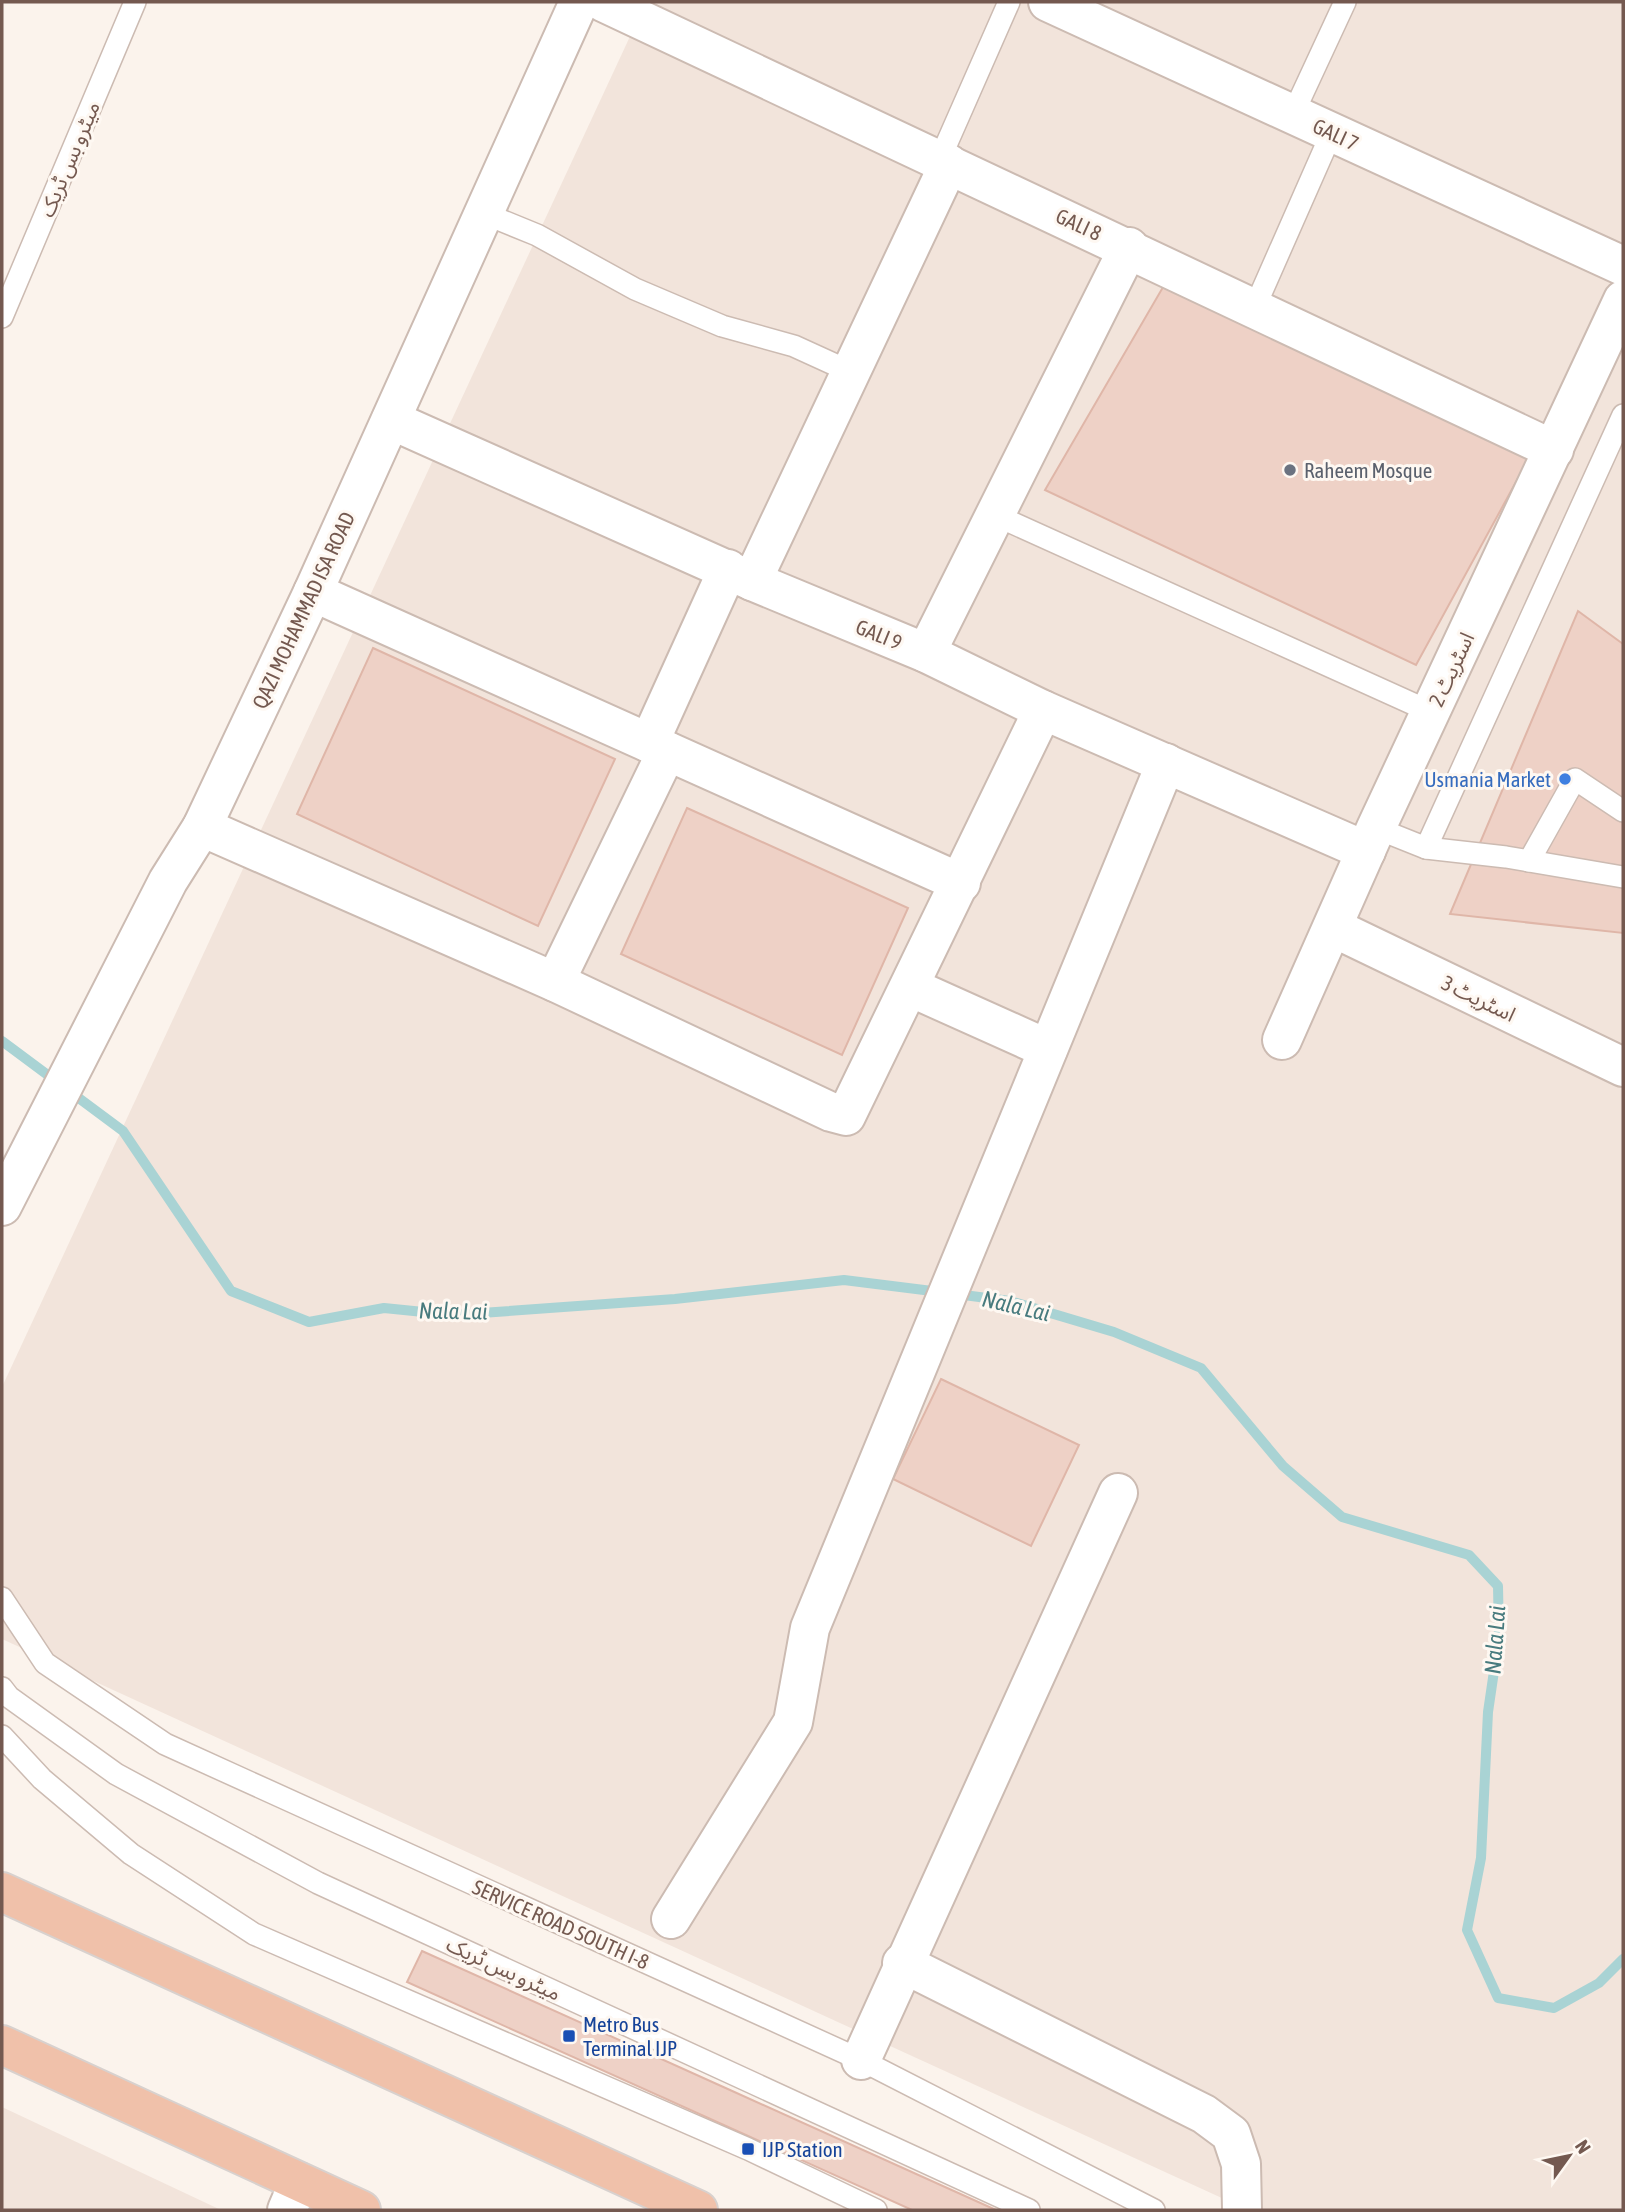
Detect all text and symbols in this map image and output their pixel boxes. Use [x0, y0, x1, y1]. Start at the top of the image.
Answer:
street label: میٹرو بس ٹریک [34, 98, 105, 221]
street label: GALI 7 [1309, 113, 1363, 155]
street label: GALI 8 [1052, 203, 1106, 245]
place label: Raheem Mosque [1304, 458, 1432, 482]
marker: Raheem Mosque [1282, 462, 1298, 478]
street label: QAZI MOHAMMAD ISA ROAD [247, 508, 359, 712]
street label: GALI 9 [852, 614, 906, 654]
street label: اسٹریٹ 2 [1423, 628, 1479, 710]
place label: Usmania Market [1424, 767, 1551, 791]
marker: Usmania Market [1557, 771, 1573, 787]
street label: اسٹریٹ 3 [1438, 970, 1520, 1027]
water label: Nala Lai [980, 1286, 1052, 1326]
water label: Nala Lai [418, 1297, 488, 1325]
water label: Nala Lai [1480, 1605, 1510, 1675]
street label: SERVICE ROAD SOUTH I-8 [469, 1874, 653, 1974]
street label: میٹرو بس ٹریک [443, 1931, 565, 2006]
place label: Metro Bus Terminal IJP [583, 2012, 677, 2060]
marker: Metro Bus Terminal IJP [561, 2028, 577, 2044]
north arrow [1534, 2121, 1604, 2191]
text: N [1571, 2136, 1596, 2157]
place label: IJP Station [762, 2137, 843, 2161]
marker: IJP Station [740, 2141, 756, 2157]

